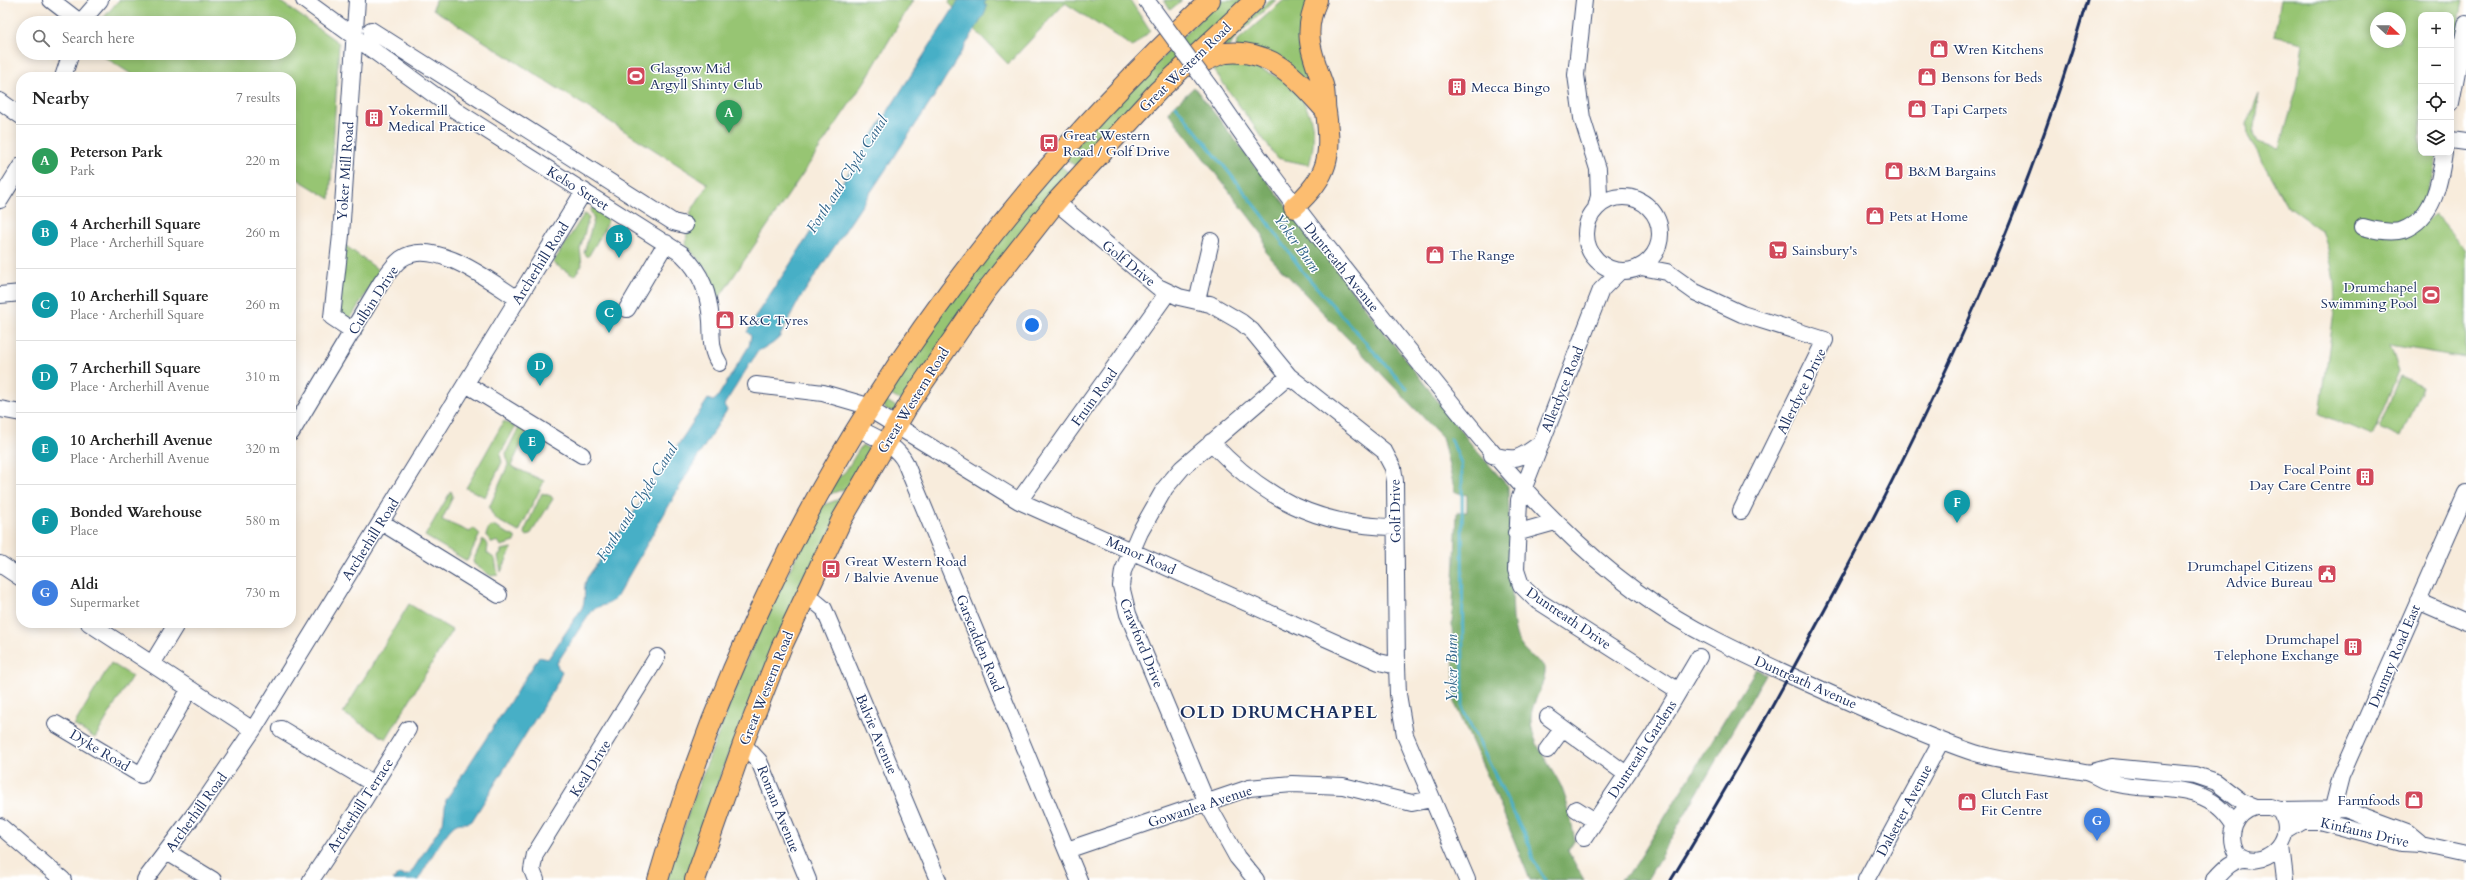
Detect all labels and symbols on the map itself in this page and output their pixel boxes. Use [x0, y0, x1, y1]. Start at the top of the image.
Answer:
north arrow [2370, 12, 2406, 48]
street label: Great Western Road [1135, 18, 1236, 116]
shop icon: Wren Kitchens [1928, 38, 1950, 60]
place label: Wren Kitchens [1952, 40, 2044, 59]
place label: Glasgow Mid Argyll Shinty Club [650, 59, 763, 94]
sports icon: Glasgow Mid Argyll Shinty Club [625, 65, 647, 87]
shop icon: Bensons for Beds [1916, 66, 1938, 88]
place label: Bensons for Beds [1941, 68, 2043, 87]
building icon: Mecca Bingo [1446, 76, 1468, 98]
place label: Mecca Bingo [1471, 78, 1550, 97]
shop icon: Tapi Carpets [1906, 98, 1928, 120]
pin: A [716, 100, 742, 133]
place label: Tapi Carpets [1931, 100, 2008, 119]
place label: Yokermill Medical Practice [388, 101, 486, 136]
building icon: Yokermill Medical Practice [363, 107, 385, 129]
water label: Forth and Clyde Canal [802, 111, 893, 236]
street label: Yoker Mill Road [333, 120, 358, 221]
place label: Great Western Road / Golf Drive [1063, 126, 1170, 161]
bus stop icon: Great Western Road / Golf Drive [1038, 132, 1060, 154]
shop icon: B&M Bargains [1883, 160, 1905, 182]
street label: Kelso Street [543, 162, 613, 215]
place label: B&M Bargains [1908, 162, 1996, 181]
shop icon: Pets at Home [1864, 205, 1886, 227]
place label: Pets at Home [1889, 207, 1968, 226]
water label: Yoker Burn [1269, 210, 1325, 277]
street label: Archerhill Road [507, 218, 574, 308]
street label: Duntreath Avenue [1300, 219, 1384, 316]
pin: B [606, 225, 632, 258]
street label: Golf Drive [1098, 236, 1160, 291]
supermarket icon: Sainsbury's [1767, 239, 1789, 261]
place label: Sainsbury's [1792, 241, 1858, 260]
shop icon: The Range [1424, 244, 1446, 266]
place label: The Range [1449, 246, 1515, 265]
street label: Culbin Drive [344, 262, 403, 339]
place label: Drumchapel Swimming Pool [2321, 278, 2417, 313]
sports icon: Drumchapel Swimming Pool [2420, 284, 2442, 306]
pin: C [596, 300, 622, 333]
shop icon: K&C Tyres [714, 309, 736, 331]
place label: K&C Tyres [739, 311, 808, 330]
your location [1022, 315, 1042, 335]
street label: Great Western Road [873, 343, 954, 457]
street label: Allerdyce Road [1537, 343, 1588, 435]
street label: Allerdyce Drive [1772, 345, 1831, 438]
pin: D [527, 353, 553, 386]
street label: Fruin Road [1067, 364, 1122, 430]
pin: E [519, 429, 545, 462]
water label: Forth and Clyde Canal [592, 439, 683, 564]
place label: Focal Point Day Care Centre [2250, 460, 2352, 495]
building icon: Focal Point Day Care Centre [2354, 466, 2376, 488]
street label: Golf Drive [1385, 479, 1406, 543]
pin: F [1944, 490, 1970, 523]
street label: Archerhill Road [337, 494, 404, 584]
street label: Manor Road [1103, 532, 1179, 579]
place label: Great Western Road / Balvie Avenue [845, 552, 967, 587]
place label: Drumchapel Citizens Advice Bureau [2187, 557, 2313, 592]
bus stop icon: Great Western Road / Balvie Avenue [820, 558, 842, 580]
public building icon: Drumchapel Citizens Advice Bureau [2316, 563, 2338, 585]
street label: Duntreath Drive [1523, 583, 1615, 654]
street label: Garscadden Road [951, 592, 1008, 695]
street label: Crawford Drive [1115, 596, 1168, 691]
street label: Drumry Road East [2364, 601, 2425, 711]
street label: Great Western Road [735, 628, 798, 748]
place label: Drumchapel Telephone Exchange [2214, 630, 2339, 665]
water label: Yoker Burn [1442, 633, 1462, 702]
building icon: Drumchapel Telephone Exchange [2342, 636, 2364, 658]
street label: Duntreath Avenue [1752, 651, 1860, 714]
street label: Balvie Avenue [851, 691, 902, 777]
street label: Duntreath Gardens [1604, 696, 1681, 802]
district label: OLD DRUMCHAPEL [1180, 700, 1378, 725]
street label: Dyke Road [66, 725, 134, 776]
street label: Keal Drive [565, 736, 615, 800]
street label: Archerhill Terrace [323, 755, 398, 856]
street label: Dalsetter Avenue [1872, 761, 1937, 860]
street label: Roman Avenue [752, 763, 805, 856]
street label: Archerhill Road [161, 768, 232, 856]
street label: Gowanlea Avenue [1145, 781, 1255, 832]
place label: Clutch Fast Fit Centre [1981, 785, 2049, 820]
shop icon: Farmfoods [2403, 789, 2425, 811]
shop icon: Clutch Fast Fit Centre [1956, 791, 1978, 813]
place label: Farmfoods [2337, 791, 2400, 810]
pin: G [2084, 808, 2110, 841]
street label: Kinfauns Drive [2319, 813, 2411, 852]

